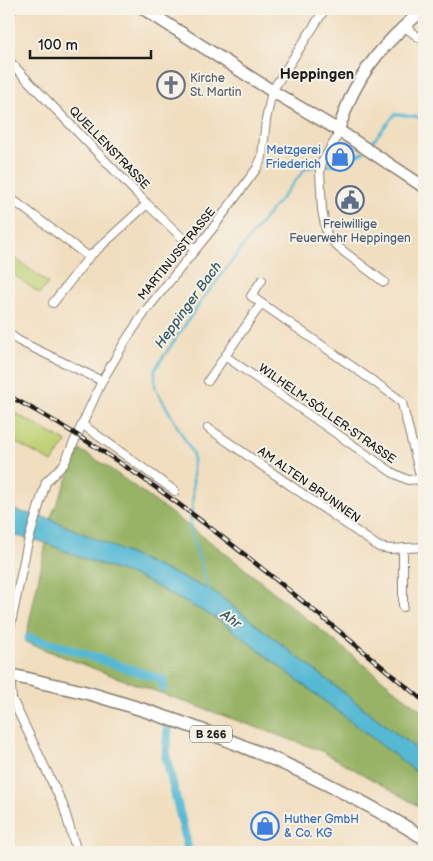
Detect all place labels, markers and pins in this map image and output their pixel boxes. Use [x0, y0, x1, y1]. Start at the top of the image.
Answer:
church icon: Kirche St. Martin [156, 70, 186, 100]
place label: Kirche St. Martin [190, 71, 242, 100]
shop icon: Metzgerei Friederich [325, 142, 355, 172]
place label: Metzgerei Friederich [265, 143, 321, 172]
public building icon: Freiwillige Feuerwehr Heppingen [335, 185, 365, 215]
place label: Freiwillige Feuerwehr Heppingen [289, 217, 411, 246]
shop icon: Huther GmbH & Co. KG [250, 811, 280, 841]
place label: Huther GmbH & Co. KG [284, 812, 359, 841]

